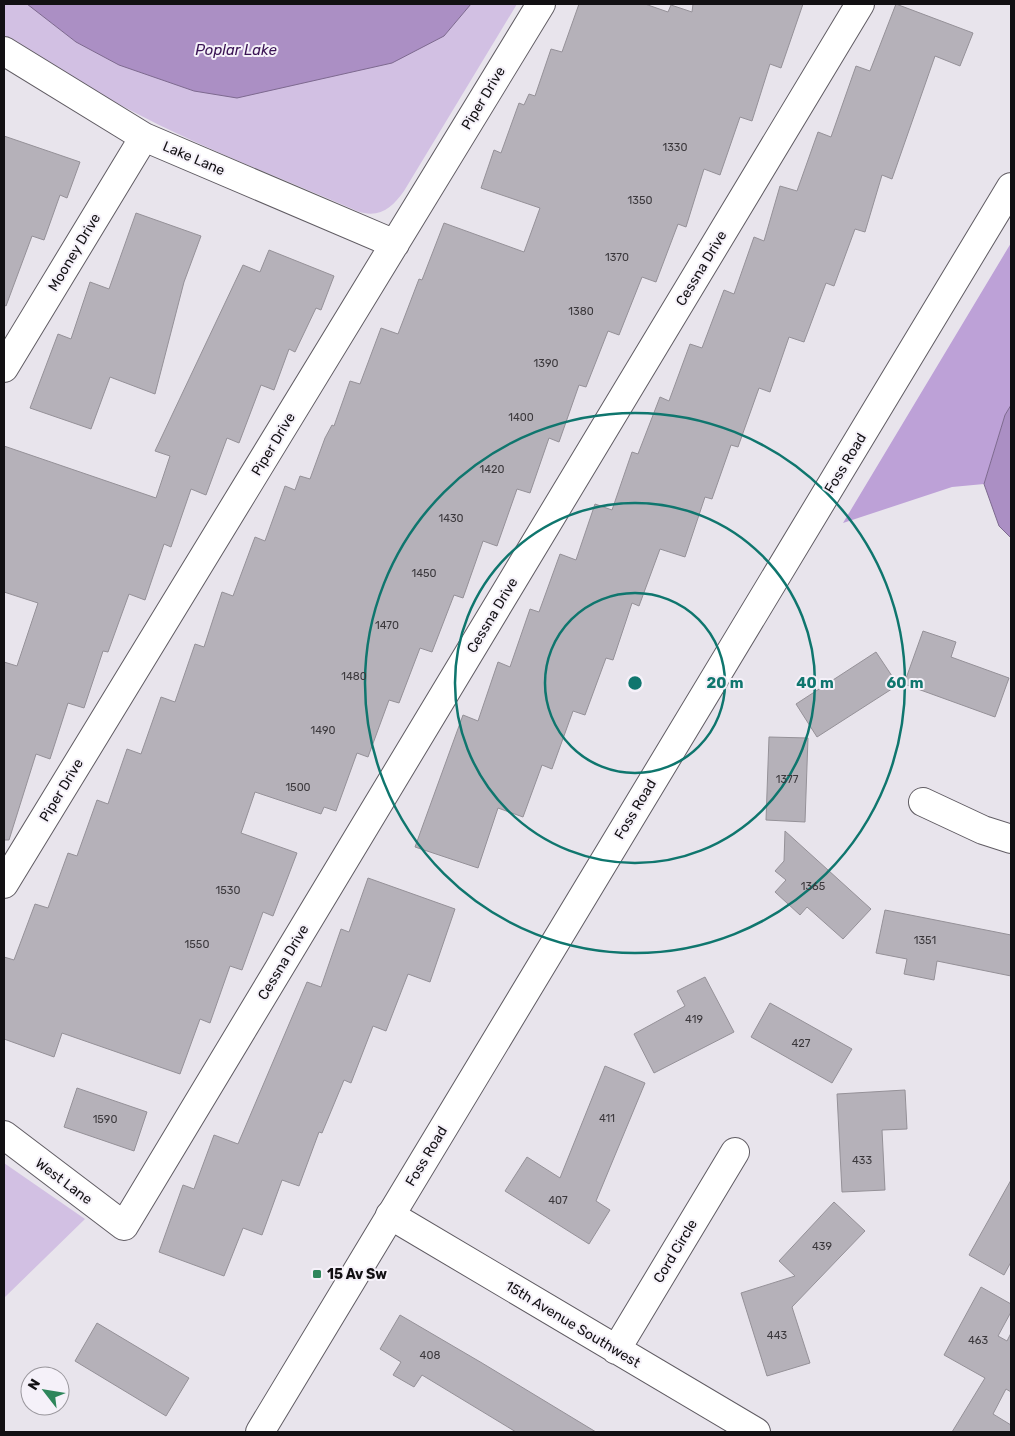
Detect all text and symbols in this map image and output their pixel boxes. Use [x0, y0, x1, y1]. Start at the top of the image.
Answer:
water label: Poplar Lake [195, 41, 277, 59]
street label: Piper Drive [458, 63, 509, 133]
street label: Lake Lane [160, 138, 228, 179]
house number: 1330 [663, 141, 687, 154]
house number: 1350 [628, 194, 652, 207]
street label: Mooney Drive [45, 210, 104, 294]
street label: Cessna Drive [672, 227, 731, 309]
house number: 1370 [605, 251, 629, 264]
house number: 1380 [568, 305, 594, 318]
house number: 1390 [534, 357, 558, 370]
street label: Piper Drive [248, 409, 299, 479]
house number: 1400 [508, 411, 534, 424]
street label: Foss Road [821, 430, 870, 496]
house number: 1420 [480, 463, 505, 476]
house number: 1430 [438, 512, 464, 525]
house number: 1450 [411, 567, 437, 580]
street label: Cessna Drive [463, 574, 522, 656]
house number: 1470 [375, 619, 399, 632]
house number: 1480 [341, 670, 367, 683]
centre of rings [626, 674, 644, 692]
text: 20 m [707, 674, 743, 692]
text: 40 m [796, 674, 834, 692]
text: 60 m [887, 674, 923, 692]
house number: 1490 [311, 724, 335, 737]
street label: Piper Drive [36, 755, 87, 825]
house number: 1377 [776, 773, 799, 786]
street label: Foss Road [611, 776, 660, 842]
house number: 1500 [285, 781, 311, 794]
house number: 1365 [801, 880, 826, 893]
house number: 1530 [216, 884, 240, 897]
street label: Cessna Drive [254, 921, 313, 1003]
house number: 1351 [914, 934, 936, 947]
house number: 1550 [185, 938, 209, 951]
house number: 419 [685, 1013, 703, 1026]
house number: 427 [792, 1037, 811, 1050]
house number: 411 [599, 1112, 615, 1125]
house number: 1590 [93, 1113, 117, 1126]
street label: Foss Road [402, 1123, 451, 1189]
house number: 433 [852, 1154, 872, 1167]
street label: West Lane [32, 1155, 96, 1208]
house number: 407 [548, 1194, 568, 1207]
street label: Cord Circle [650, 1216, 701, 1286]
house number: 439 [812, 1240, 832, 1253]
place label: 15 Av Sw [327, 1266, 387, 1283]
marker: 15 Av Sw [311, 1268, 323, 1280]
street label: 15th Avenue Southwest [502, 1277, 644, 1372]
house number: 443 [767, 1329, 788, 1342]
house number: 463 [968, 1334, 988, 1347]
house number: 408 [420, 1349, 440, 1362]
north arrow [20, 1366, 70, 1416]
text: N [24, 1376, 44, 1393]

